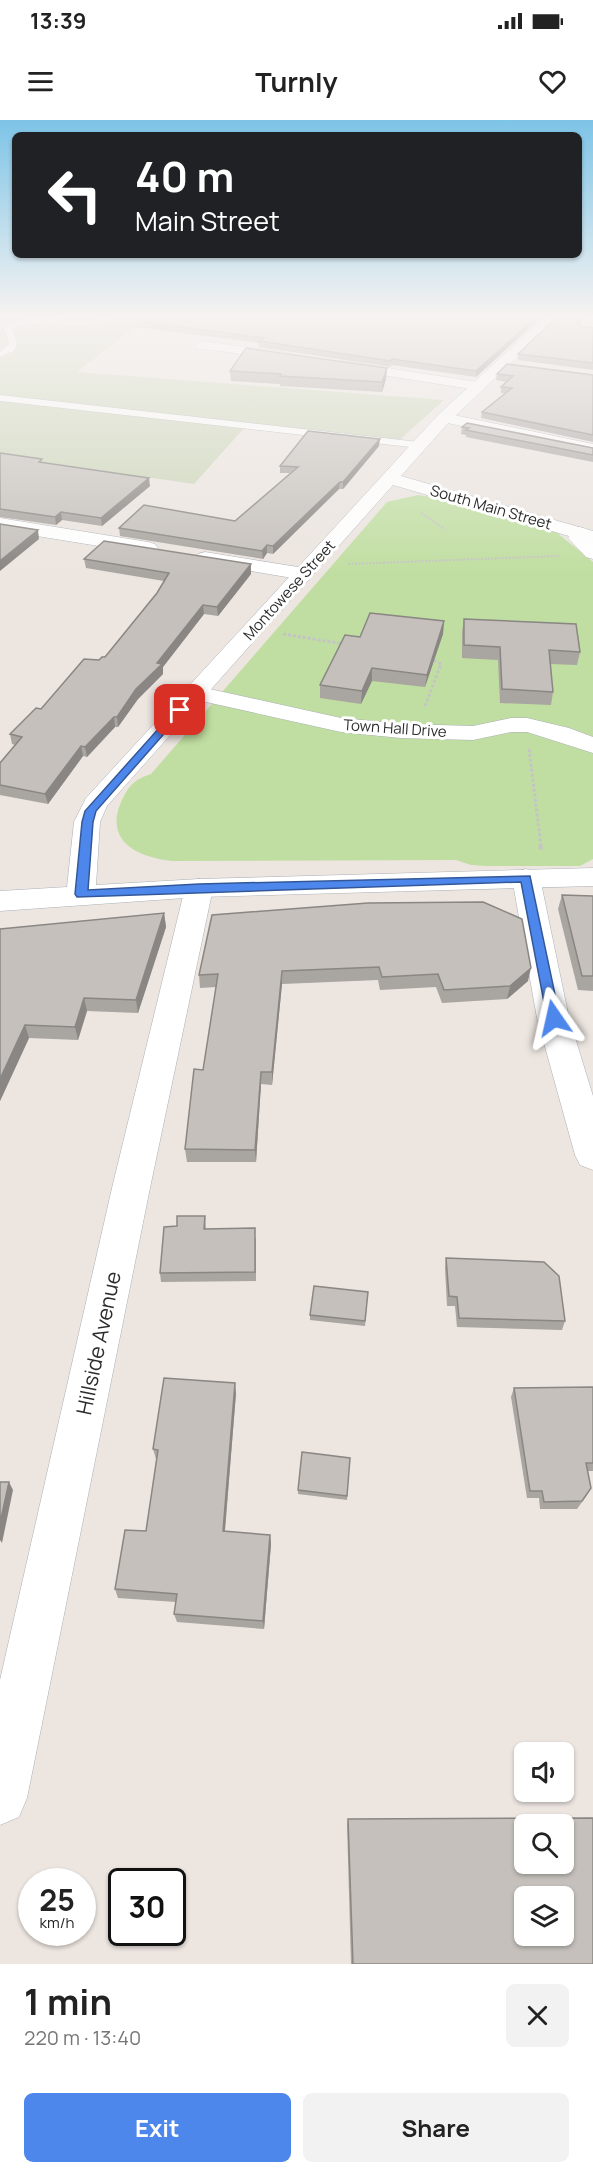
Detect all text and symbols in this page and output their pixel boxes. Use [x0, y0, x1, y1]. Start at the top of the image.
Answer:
text: 13:39 [30, 6, 86, 36]
text: Turnly [255, 63, 338, 100]
icon: menu [24, 65, 57, 98]
icon: heart [536, 65, 569, 98]
text: 40 m [135, 147, 234, 205]
icon: left [36, 156, 114, 234]
text: Main Street [135, 202, 280, 239]
street label: South Main Street [428, 480, 554, 534]
street label: Montowese Street [238, 535, 340, 645]
pin [154, 684, 205, 735]
icon: arrive [163, 693, 196, 726]
street label: Town Hall Drive [343, 714, 448, 742]
position arrow [522, 986, 586, 1050]
street label: Hillside Avenue [69, 1269, 127, 1417]
map controls [514, 1742, 574, 1946]
button: sound [514, 1742, 574, 1802]
button: search [514, 1814, 574, 1874]
speed limit sign: 30 [108, 1868, 186, 1946]
text: 25 [39, 1879, 75, 1920]
button: layers [514, 1886, 574, 1946]
text: km/h [40, 1912, 74, 1933]
text: 1 min [24, 1977, 112, 2026]
button: close [506, 1984, 569, 2047]
text: 220 m · 13:40 [24, 2024, 141, 2051]
button: Exit [24, 2093, 291, 2162]
button: Share [303, 2093, 569, 2162]

